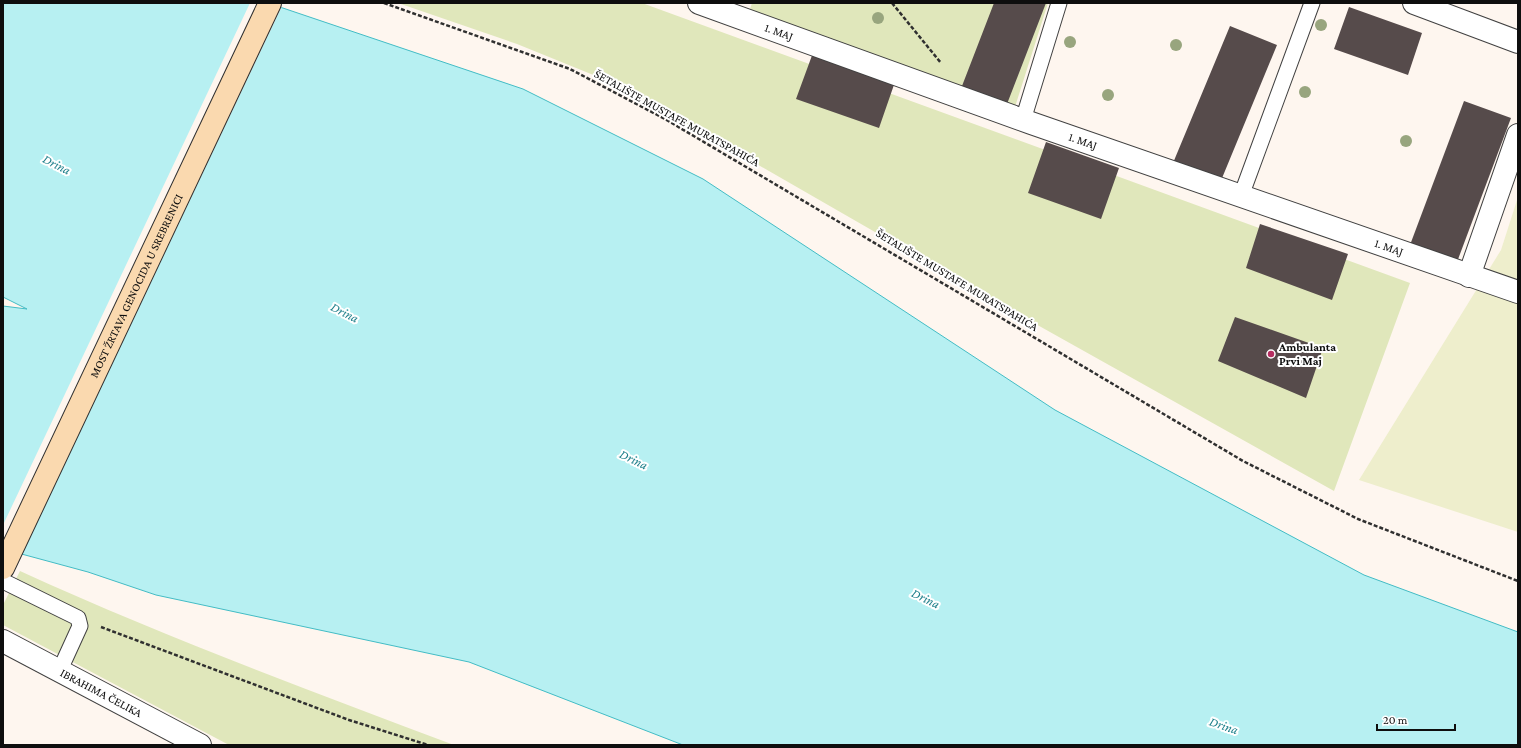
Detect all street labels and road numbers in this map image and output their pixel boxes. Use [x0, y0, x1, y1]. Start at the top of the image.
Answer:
street label: 1. MAJ [763, 20, 795, 44]
street label: ŠETALIŠTE MUSTAFE MURATSPAHIĆA [592, 67, 762, 169]
street label: 1. MAJ [1067, 130, 1099, 153]
street label: MOST ŽRTAVA GENOCIDA U SREBRENICI [87, 191, 186, 380]
street label: ŠETALIŠTE MUSTAFE MURATSPAHIĆA [873, 226, 1041, 334]
street label: 1. MAJ [1373, 236, 1406, 259]
street label: IBRAHIMA ČELIKA [58, 665, 145, 720]

